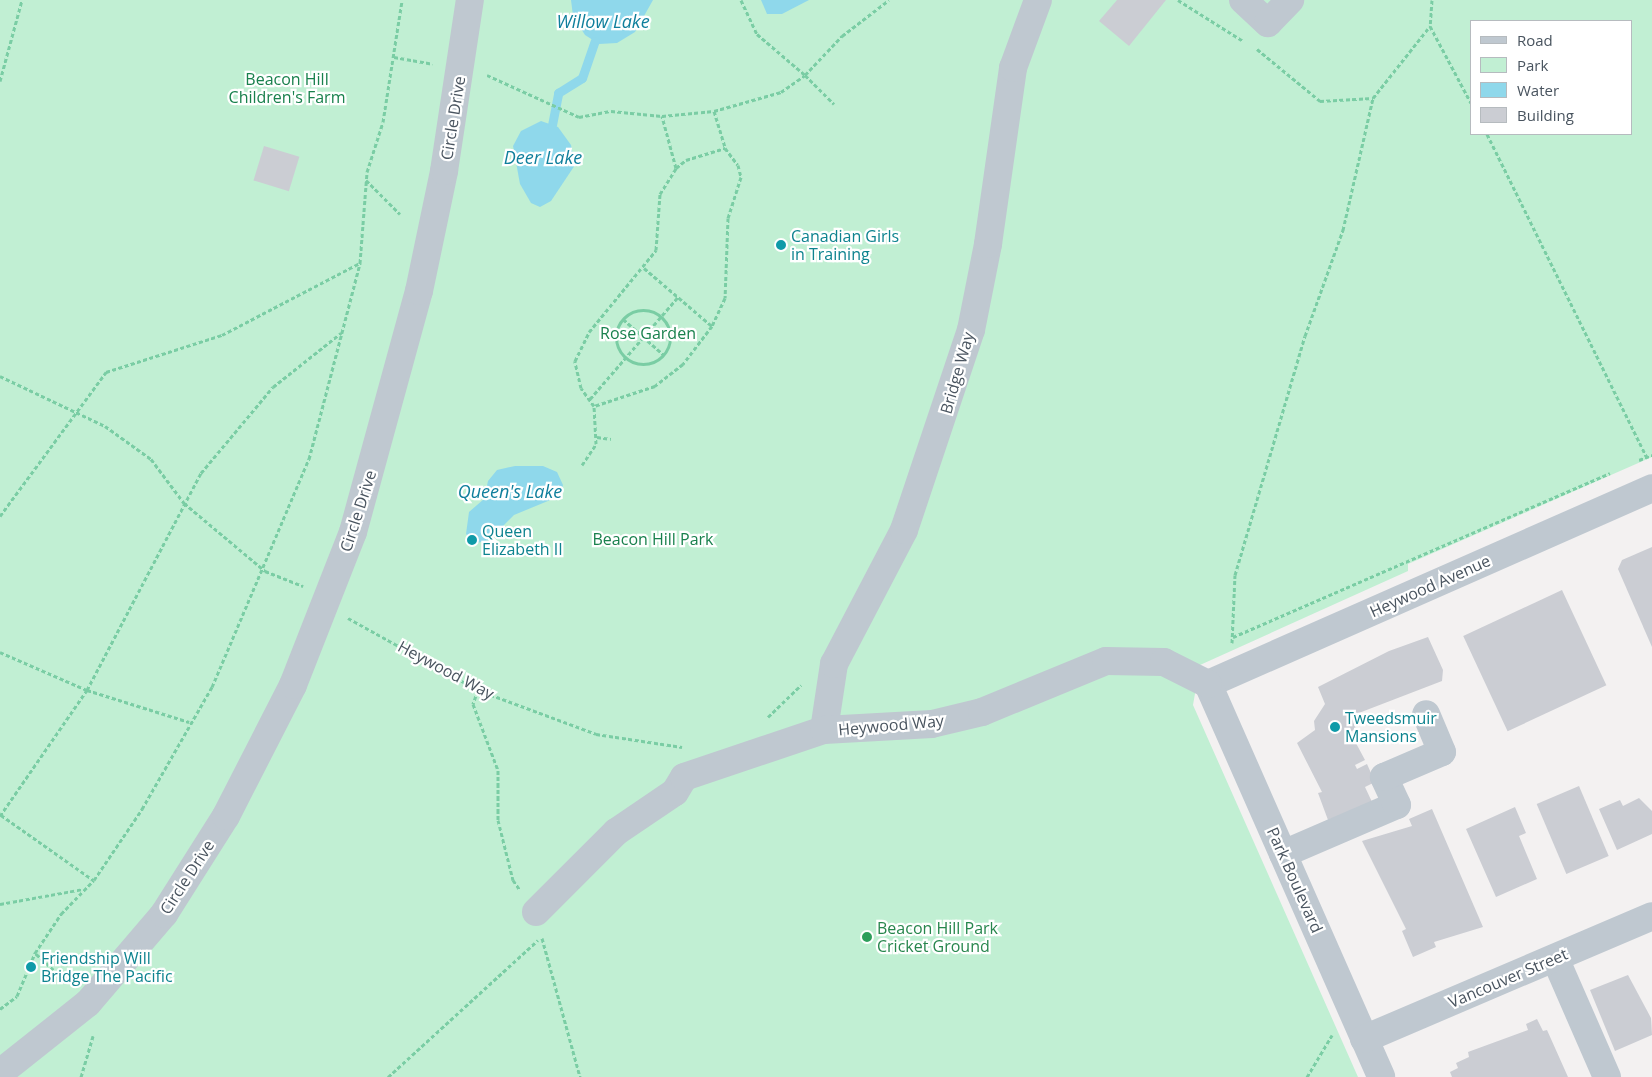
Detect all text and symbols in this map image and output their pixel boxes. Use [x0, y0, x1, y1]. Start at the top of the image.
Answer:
water label: Willow Lake [556, 10, 650, 32]
legend [1470, 20, 1632, 135]
text: Road [1517, 30, 1553, 50]
text: Park [1517, 55, 1548, 75]
park label: Beacon Hill Children's Farm [229, 69, 345, 107]
street label: Circle Drive [437, 75, 469, 161]
text: Water [1517, 80, 1559, 100]
text: Building [1517, 105, 1574, 125]
water label: Deer Lake [504, 146, 582, 168]
place label: Canadian Girls in Training [791, 226, 899, 264]
marker: Canadian Girls in Training [775, 239, 787, 251]
park label: Rose Garden [600, 323, 696, 343]
street label: Bridge Way [936, 330, 978, 416]
street label: Circle Drive [336, 468, 380, 554]
water label: Queen's Lake [458, 480, 562, 502]
place label: Queen Elizabeth II [482, 521, 563, 559]
park label: Beacon Hill Park [592, 529, 714, 549]
marker: Queen Elizabeth II [466, 534, 478, 546]
street label: Heywood Avenue [1367, 551, 1493, 621]
street label: Heywood Way [395, 637, 497, 703]
place label: Tweedsmuir Mansions [1345, 708, 1437, 746]
street label: Heywood Way [837, 711, 945, 739]
marker: Tweedsmuir Mansions [1329, 721, 1341, 733]
street label: Park Boulevard [1263, 824, 1327, 936]
street label: Circle Drive [156, 836, 218, 918]
place label: Beacon Hill Park Cricket Ground [877, 918, 998, 956]
marker: Beacon Hill Park Cricket Ground [861, 931, 873, 943]
street label: Vancouver Street [1445, 944, 1571, 1012]
place label: Friendship Will Bridge The Pacific [41, 948, 173, 986]
marker: Friendship Will Bridge The Pacific [25, 961, 37, 973]

